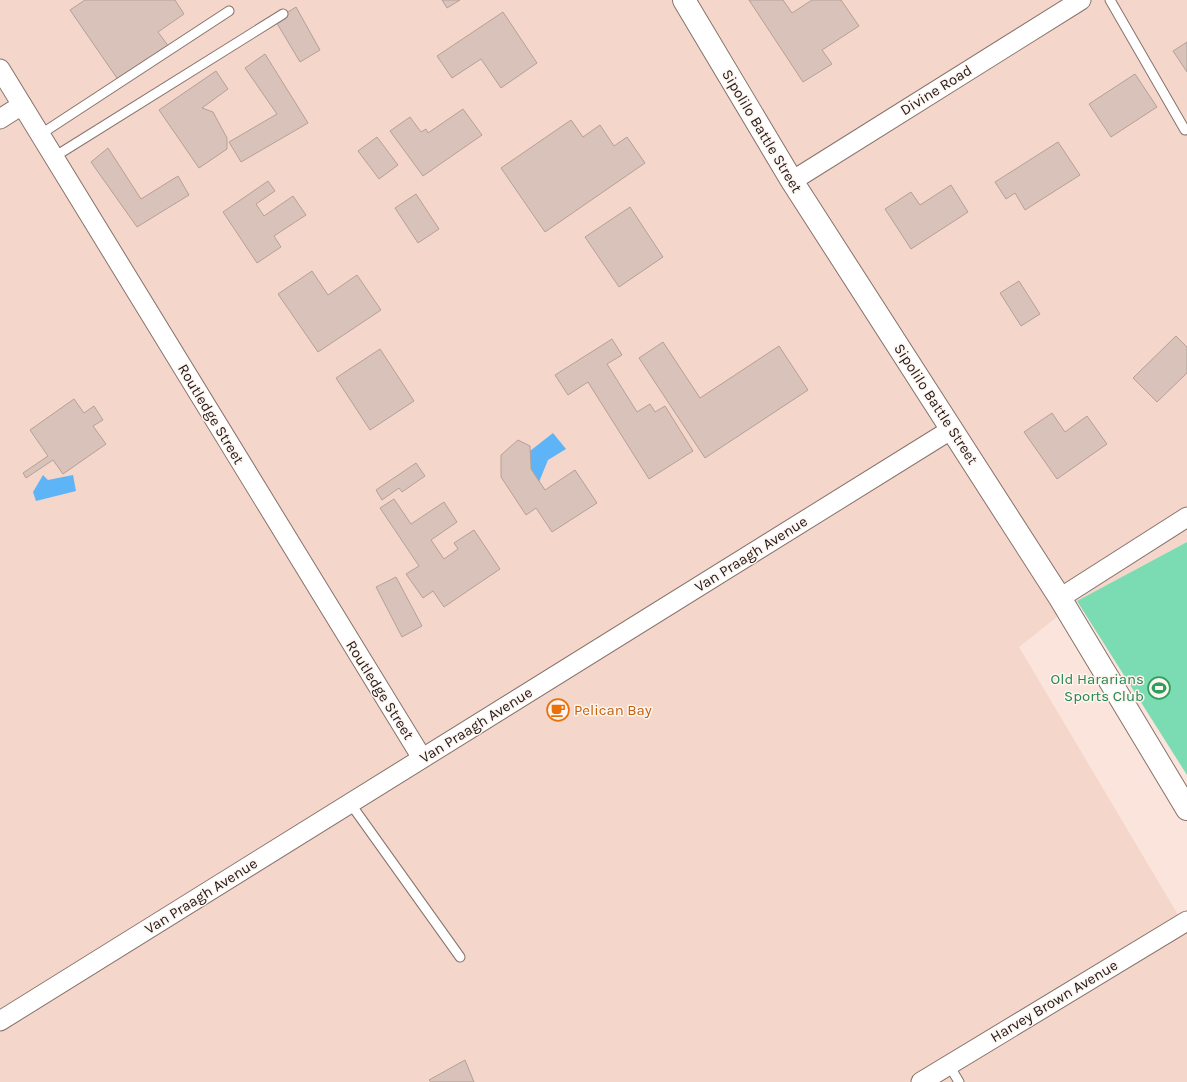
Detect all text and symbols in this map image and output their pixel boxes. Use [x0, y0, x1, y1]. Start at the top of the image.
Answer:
street label: Divine Road [897, 61, 975, 119]
street label: Sipolilo Battle Street [718, 66, 806, 196]
street label: Sipolilo Battle Street [890, 340, 982, 468]
street label: Routledge Street [174, 361, 248, 468]
street label: Van Praagh Avenue [691, 512, 811, 596]
street label: Routledge Street [342, 637, 418, 743]
place label: Old Hararians Sports Club [1051, 670, 1144, 705]
sports icon: Old Hararians Sports Club [1146, 675, 1172, 701]
street label: Van Praagh Avenue [416, 683, 536, 767]
cafe icon: Pelican Bay [545, 697, 571, 723]
place label: Pelican Bay [574, 701, 652, 719]
street label: Van Praagh Avenue [141, 854, 261, 938]
street label: Harvey Brown Avenue [987, 956, 1121, 1046]

